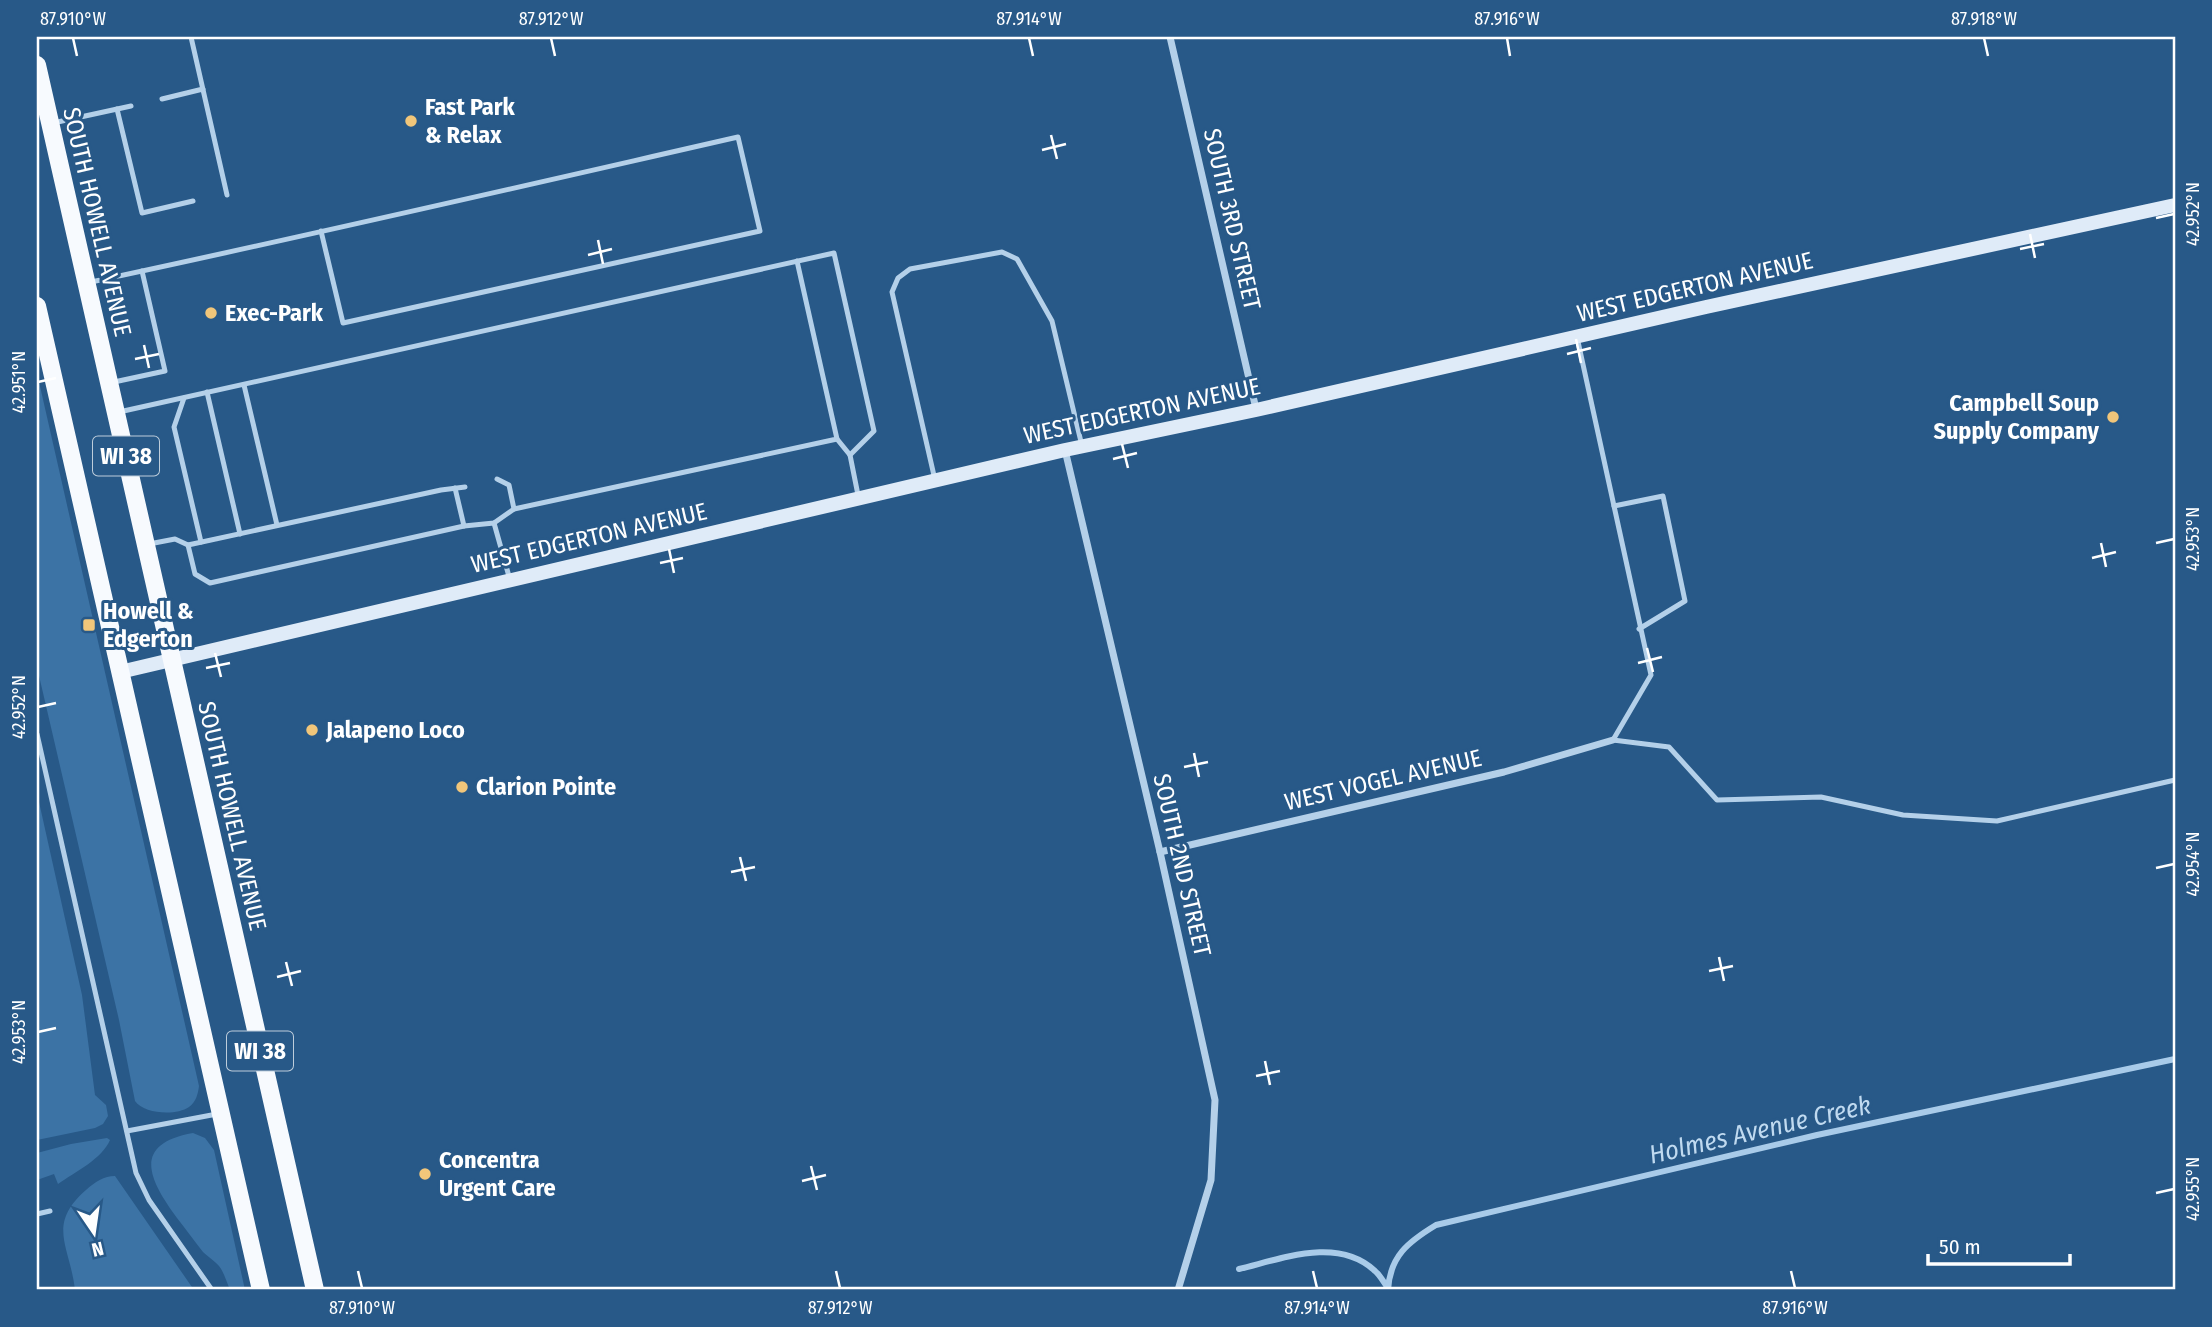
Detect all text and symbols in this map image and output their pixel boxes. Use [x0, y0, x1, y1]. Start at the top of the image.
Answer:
text: 87.910°W [40, 8, 107, 30]
text: 87.912°W [519, 8, 584, 30]
text: 87.914°W [996, 8, 1062, 30]
text: 87.916°W [1474, 8, 1540, 30]
text: 87.918°W [1951, 8, 2017, 30]
place label: Fast Park & Relax [425, 93, 516, 149]
street label: SOUTH HOWELL AVENUE [57, 105, 137, 339]
marker: Fast Park & Relax [403, 113, 419, 129]
street label: SOUTH 3RD STREET [1198, 126, 1266, 312]
text: 42.952°N [2182, 182, 2204, 246]
street label: WEST EDGERTON AVENUE [1574, 246, 1816, 328]
place label: Exec-Park [225, 299, 324, 327]
marker: Exec-Park [203, 305, 219, 321]
text: 42.951°N [8, 351, 30, 413]
street label: WEST EDGERTON AVENUE [1021, 372, 1263, 450]
place label: Campbell Soup Supply Company [1933, 389, 2100, 445]
marker: Campbell Soup Supply Company [2105, 409, 2121, 425]
road number: WI 38 [93, 436, 159, 476]
street label: WEST EDGERTON AVENUE [468, 497, 710, 579]
text: 42.953°N [2182, 507, 2204, 571]
place label: Howell & Edgerton [103, 597, 194, 653]
marker: Howell & Edgerton [81, 617, 97, 633]
text: 42.952°N [8, 675, 30, 739]
street label: SOUTH HOWELL AVENUE [192, 699, 272, 933]
place label: Jalapeno Loco [325, 716, 465, 744]
marker: Jalapeno Loco [304, 722, 320, 738]
street label: WEST VOGEL AVENUE [1282, 744, 1484, 816]
street label: SOUTH 2ND STREET [1147, 771, 1217, 959]
place label: Clarion Pointe [476, 773, 616, 801]
marker: Clarion Pointe [454, 779, 470, 795]
text: 42.954°N [2182, 832, 2204, 896]
text: 42.953°N [8, 1000, 30, 1064]
road number: WI 38 [227, 1032, 293, 1070]
water label: Holmes Avenue Creek [1646, 1089, 1874, 1171]
place label: Concentra Urgent Care [439, 1146, 556, 1202]
text: 42.955°N [2182, 1157, 2204, 1221]
marker: Concentra Urgent Care [417, 1166, 433, 1182]
north arrow [60, 1198, 130, 1268]
scale bar [1928, 1222, 2070, 1266]
text: 50 m [1939, 1234, 1981, 1260]
text: N [90, 1237, 106, 1262]
text: 87.910°W [329, 1297, 396, 1319]
text: 87.912°W [808, 1297, 873, 1319]
text: 87.914°W [1284, 1297, 1350, 1319]
text: 87.916°W [1762, 1297, 1828, 1319]

